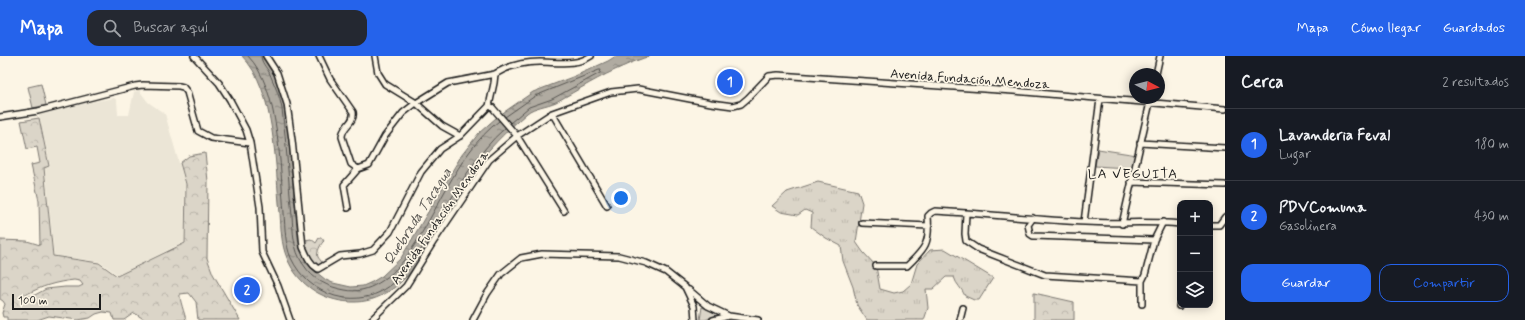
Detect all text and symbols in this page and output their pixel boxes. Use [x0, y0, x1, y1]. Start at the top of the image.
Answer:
search box [87, 10, 367, 46]
text: Mapa [20, 16, 63, 41]
icon: search [101, 17, 123, 39]
text: Buscar aquí [133, 18, 209, 38]
text: Mapa [1297, 19, 1329, 37]
text: Cómo llegar [1351, 19, 1421, 37]
text: Guardados [1443, 19, 1505, 37]
street label: Avenida Fundación Mendoza [890, 65, 1050, 94]
pin: 1 [717, 67, 743, 97]
north arrow [1129, 68, 1165, 104]
text: Cerca [1241, 71, 1284, 93]
text: 2 resultados [1442, 74, 1509, 91]
text: Lavanderia Feval [1279, 126, 1390, 146]
text: 1 [1251, 136, 1257, 153]
text: 180 m [1474, 136, 1509, 153]
text: Lugar [1279, 146, 1311, 163]
street label: Avenida Fundación Mendoza [387, 147, 493, 288]
water label: Quebrada Tacagua [380, 164, 457, 269]
district label: LA VEGUITA [1088, 165, 1178, 183]
your location [611, 188, 631, 208]
text: PDVComuna [1279, 198, 1366, 218]
map controls [1177, 200, 1213, 308]
button: + [1177, 200, 1213, 236]
text: 2 [1251, 208, 1257, 225]
text: 430 m [1474, 208, 1509, 225]
text: Gasolinera [1279, 218, 1337, 235]
button: − [1177, 236, 1213, 272]
button: Guardar [1241, 264, 1371, 302]
button: Compartir [1379, 264, 1509, 302]
button: layers [1177, 272, 1213, 308]
pin: 2 [234, 275, 260, 305]
scale bar [12, 292, 101, 311]
text: 100 m [18, 294, 48, 308]

